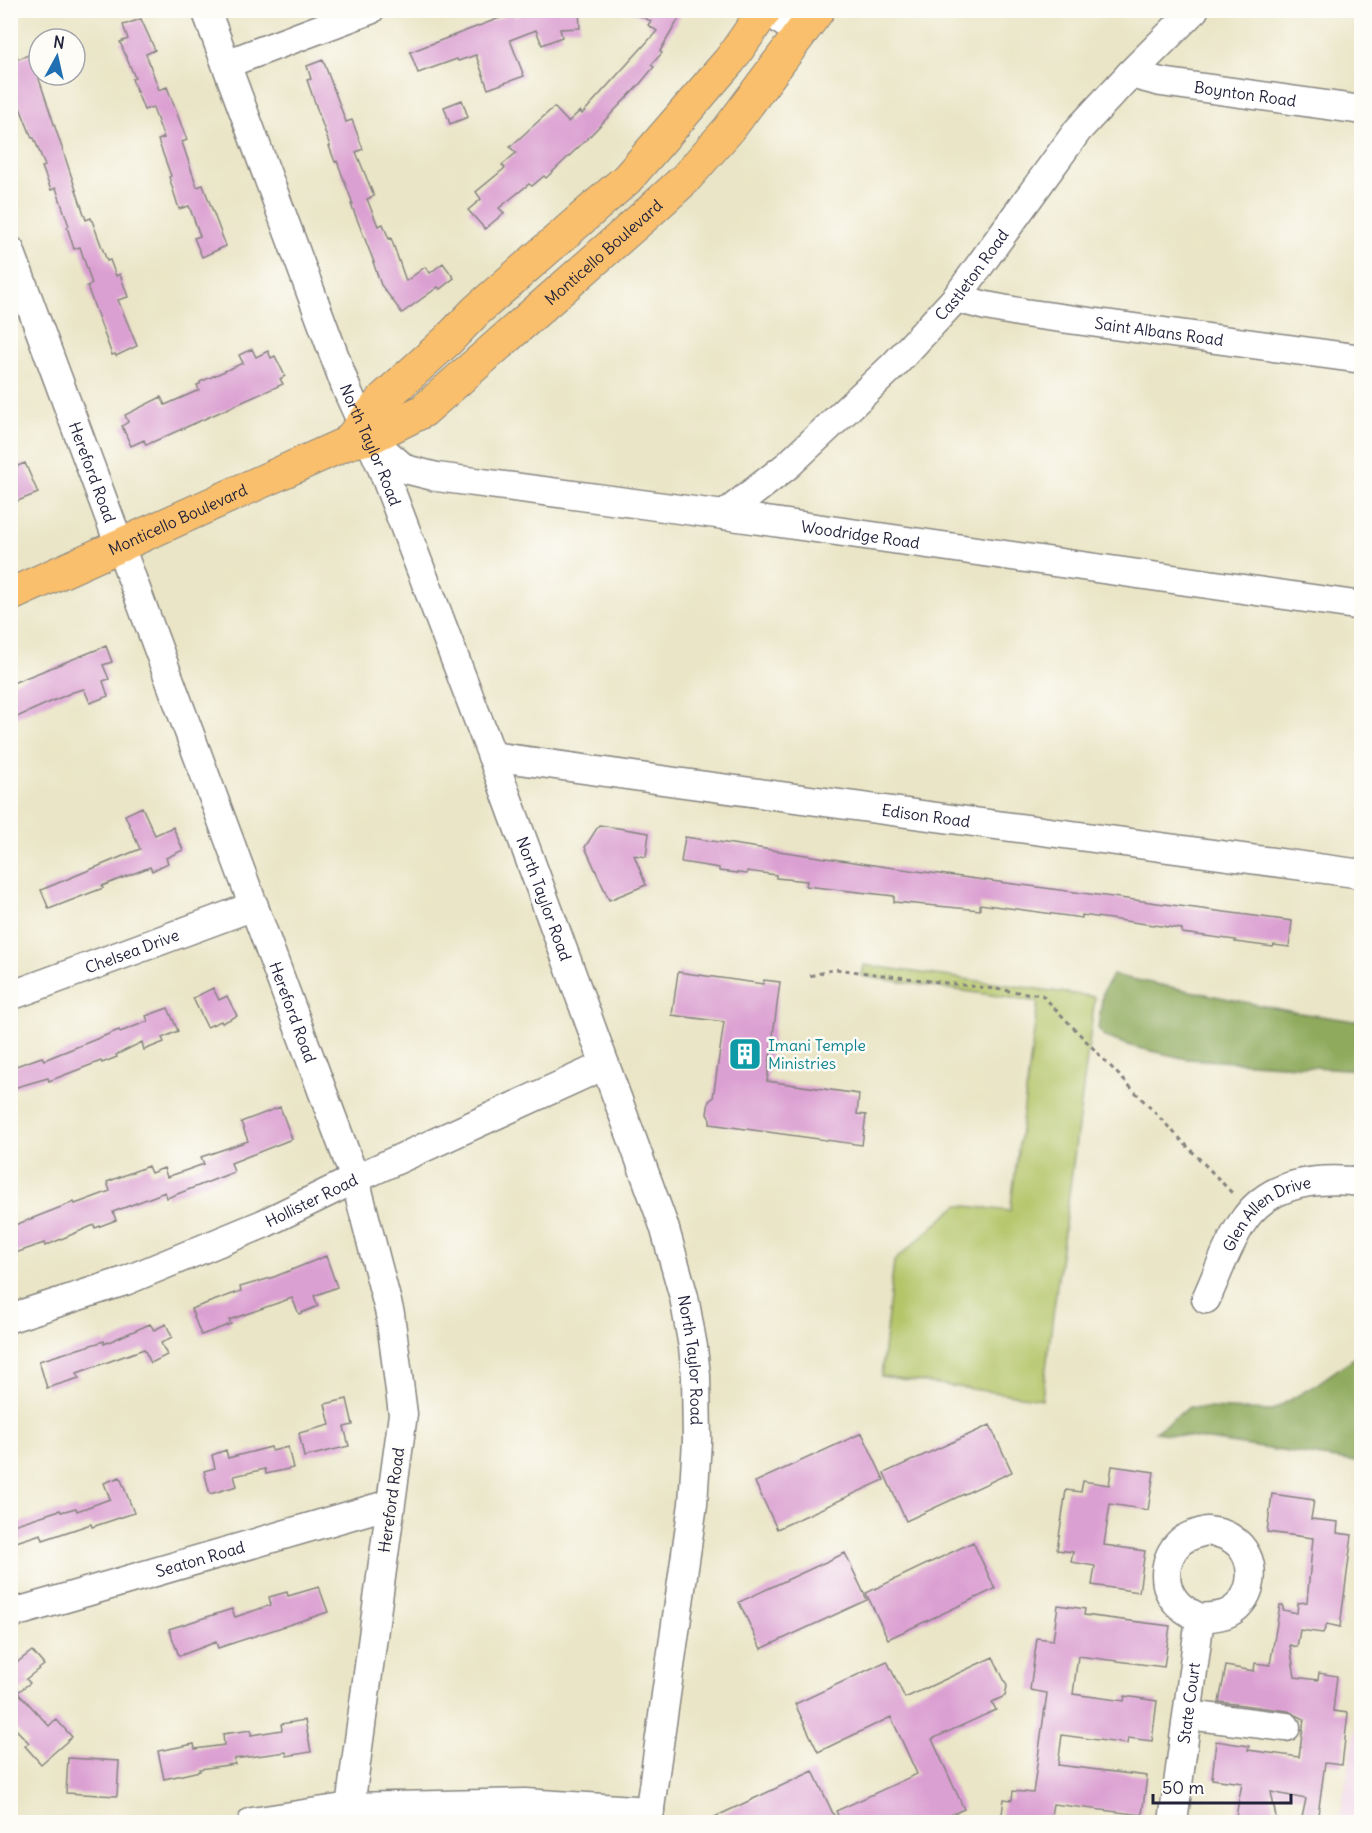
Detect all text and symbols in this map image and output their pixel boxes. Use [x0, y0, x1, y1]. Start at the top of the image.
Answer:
north arrow [27, 27, 87, 87]
text: N [52, 31, 66, 53]
street label: Boynton Road [1193, 77, 1297, 111]
street label: Monticello Boulevard [540, 195, 666, 309]
street label: Castleton Road [930, 225, 1013, 325]
street label: Saint Albans Road [1093, 313, 1225, 350]
street label: North Taylor Road [336, 381, 405, 509]
street label: Hereford Road [65, 419, 120, 525]
street label: Monticello Boulevard [105, 479, 250, 559]
street label: Woodridge Road [800, 516, 921, 553]
street label: Edison Road [880, 800, 971, 831]
street label: North Taylor Road [512, 834, 576, 964]
street label: Chelsea Drive [82, 925, 182, 977]
street label: Hereford Road [265, 959, 321, 1065]
place label: Imani Temple Ministries [768, 1035, 866, 1073]
building icon: Imani Temple Ministries [727, 1036, 763, 1072]
street label: Hollister Road [262, 1169, 361, 1231]
street label: Glen Allen Drive [1218, 1172, 1312, 1255]
street label: North Taylor Road [674, 1293, 707, 1425]
street label: Hereford Road [374, 1446, 408, 1554]
street label: Seaton Road [153, 1537, 247, 1581]
street label: State Court [1173, 1661, 1204, 1745]
scale bar [1153, 1767, 1291, 1805]
text: 50 m [1162, 1776, 1204, 1799]

